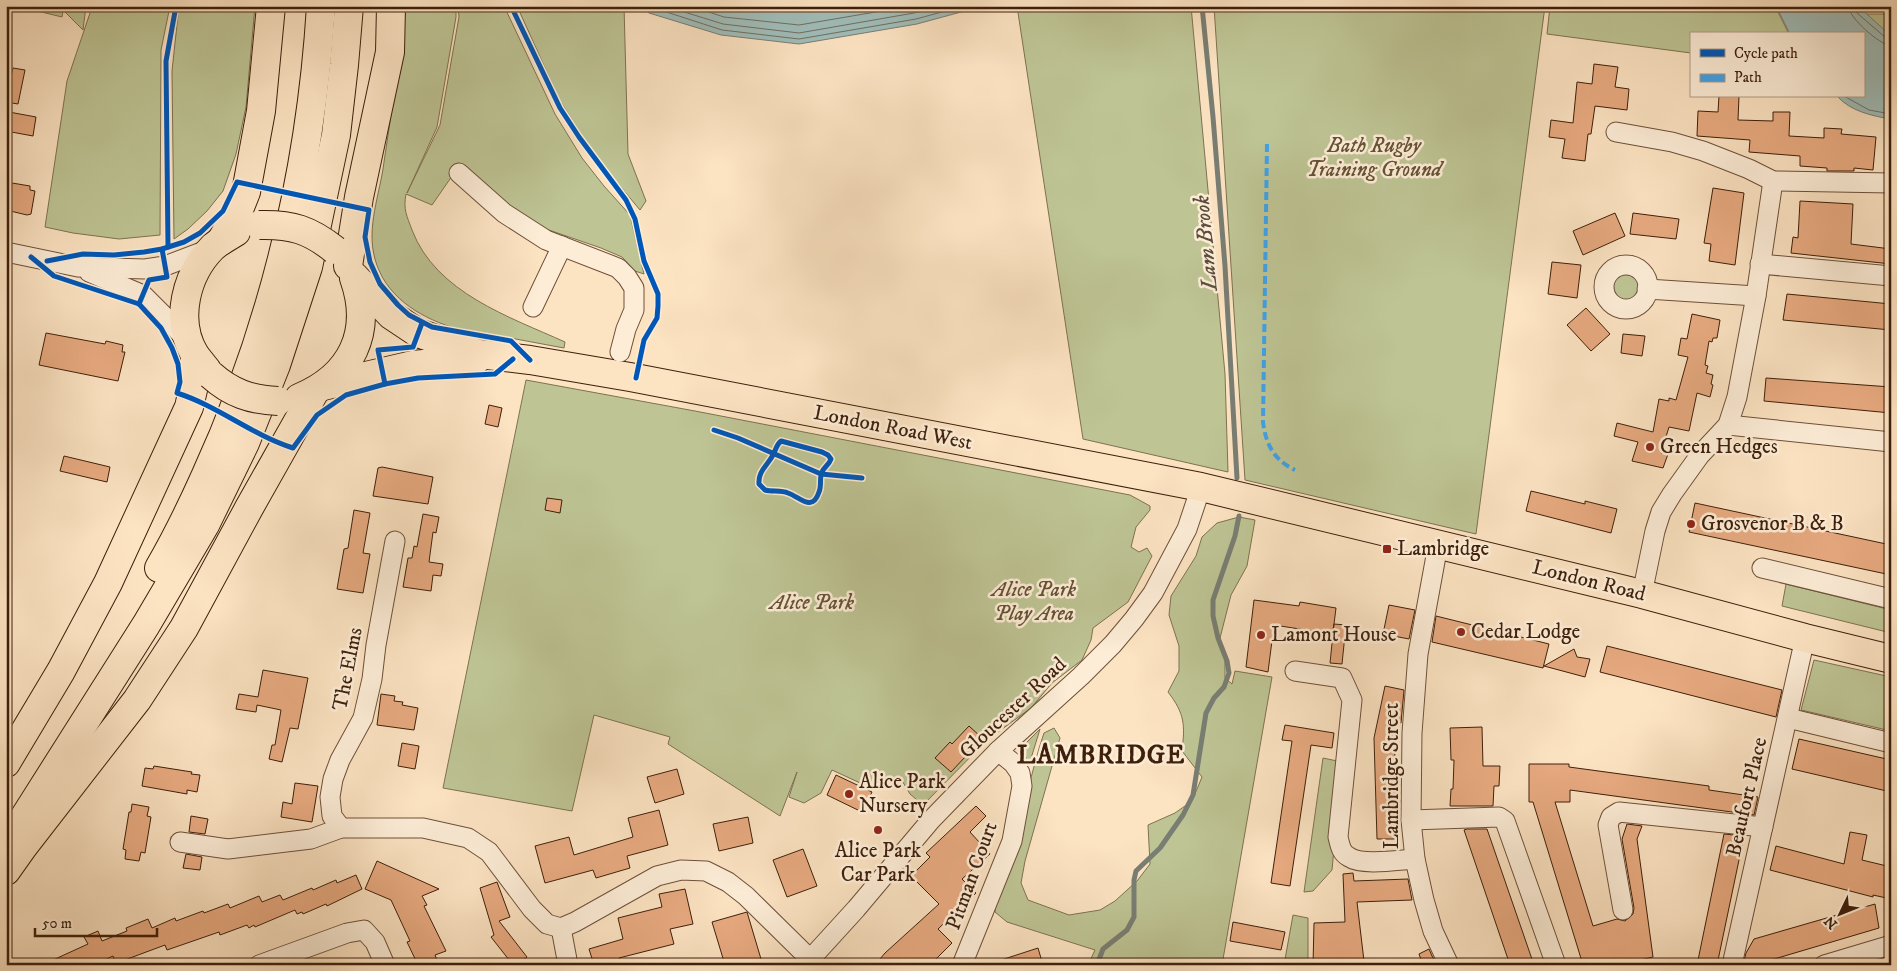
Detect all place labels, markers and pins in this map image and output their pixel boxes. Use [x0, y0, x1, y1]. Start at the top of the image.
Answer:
place label: Green Hedges [1660, 434, 1778, 460]
marker: Green Hedges [1644, 441, 1656, 453]
place label: Grosvenor B & B [1701, 511, 1844, 537]
marker: Grosvenor B & B [1685, 518, 1697, 530]
place label: Lambridge [1397, 536, 1489, 562]
marker: Lambridge [1381, 543, 1393, 555]
place label: Cedar Lodge [1471, 619, 1580, 645]
place label: Lamont House [1271, 622, 1397, 648]
marker: Cedar Lodge [1455, 626, 1467, 638]
marker: Lamont House [1255, 629, 1267, 641]
place label: Alice Park Nursery [859, 769, 946, 819]
marker: Alice Park Nursery [843, 788, 855, 800]
marker: Alice Park Car Park [872, 824, 884, 836]
place label: Alice Park Car Park [835, 838, 922, 888]

